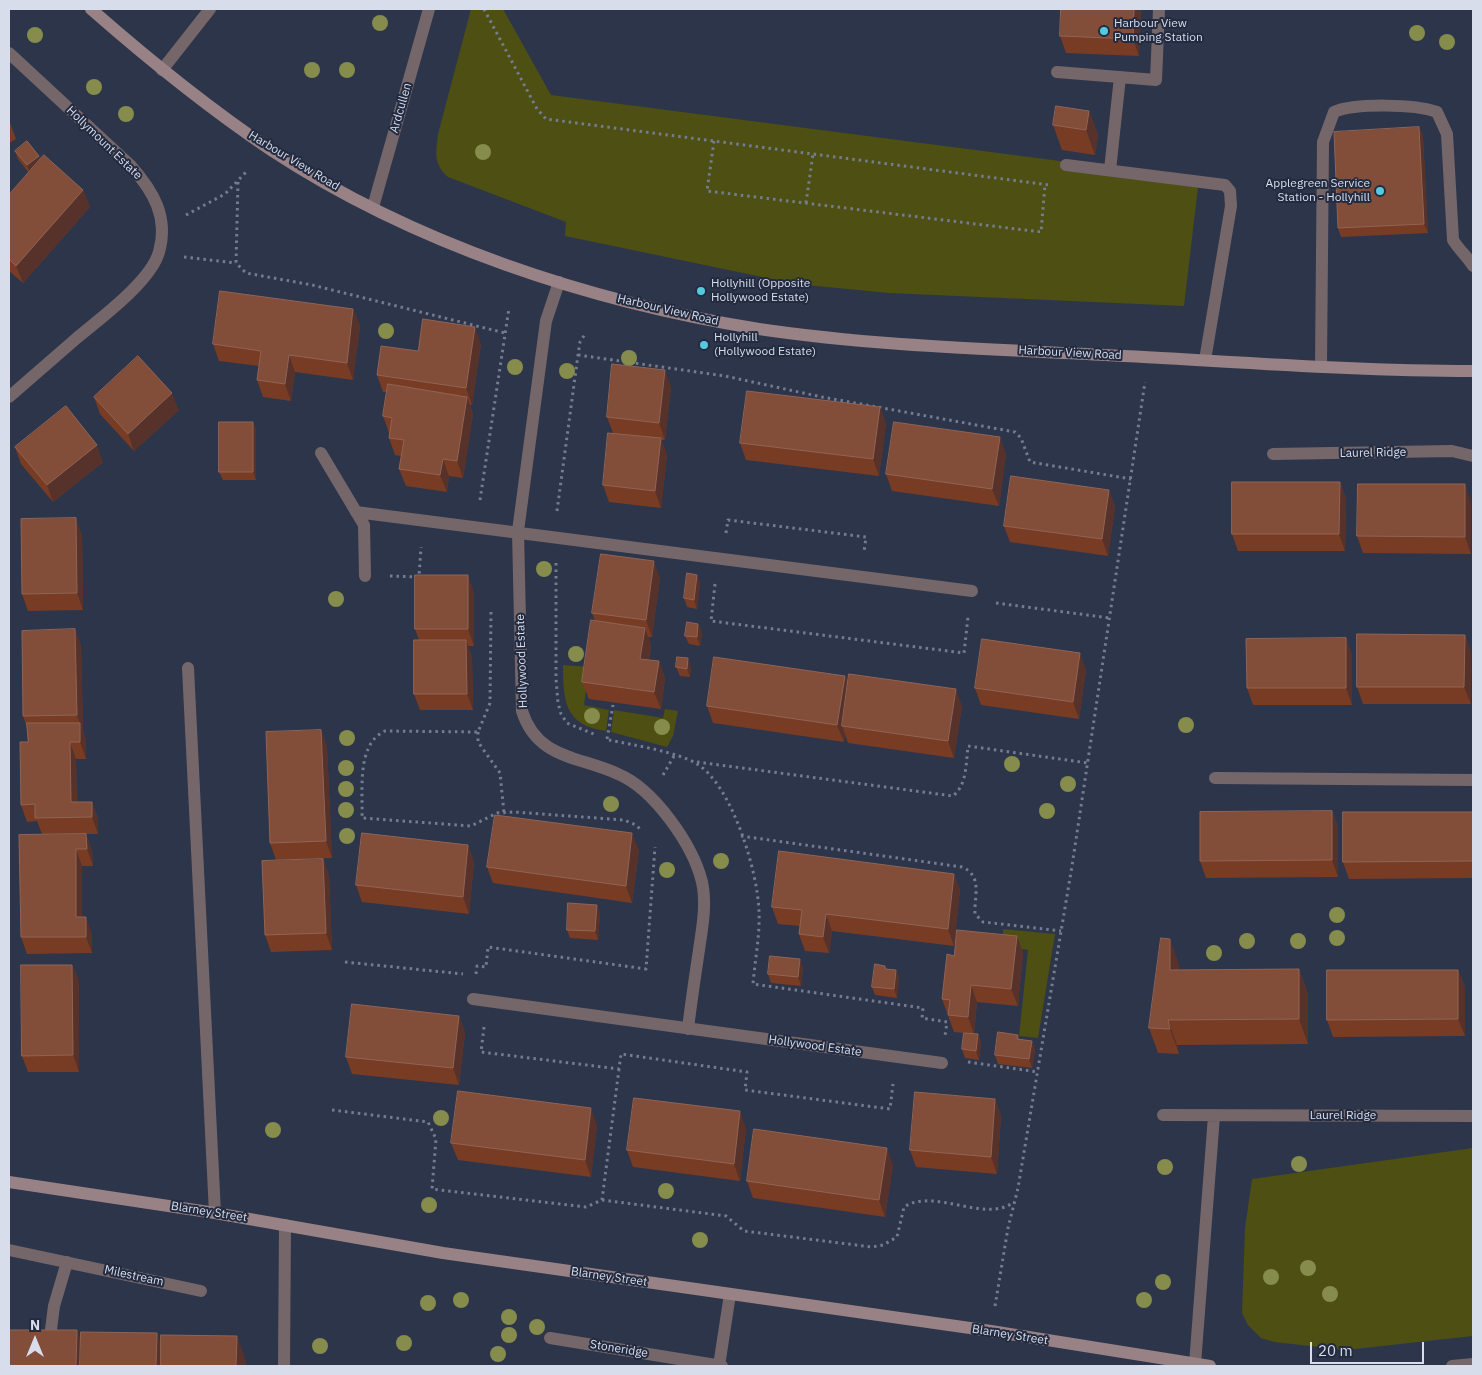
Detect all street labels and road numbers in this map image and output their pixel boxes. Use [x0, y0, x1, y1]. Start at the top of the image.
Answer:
street label: Ardcullen [387, 81, 415, 135]
street label: Hollymount Estate [63, 103, 145, 183]
street label: Harbour View Road [246, 128, 342, 194]
street label: Harbour View Road [616, 291, 720, 329]
street label: Harbour View Road [1018, 343, 1122, 363]
street label: Laurel Ridge [1340, 445, 1406, 461]
street label: Hollywood Estate [513, 614, 531, 708]
street label: Hollywood Estate [767, 1032, 863, 1060]
street label: Laurel Ridge [1310, 1109, 1376, 1123]
street label: Blarney Street [170, 1199, 248, 1225]
street label: Milestream [103, 1263, 165, 1289]
street label: Blarney Street [570, 1265, 648, 1289]
street label: Blarney Street [971, 1322, 1049, 1348]
street label: Stoneridge [589, 1337, 649, 1361]

